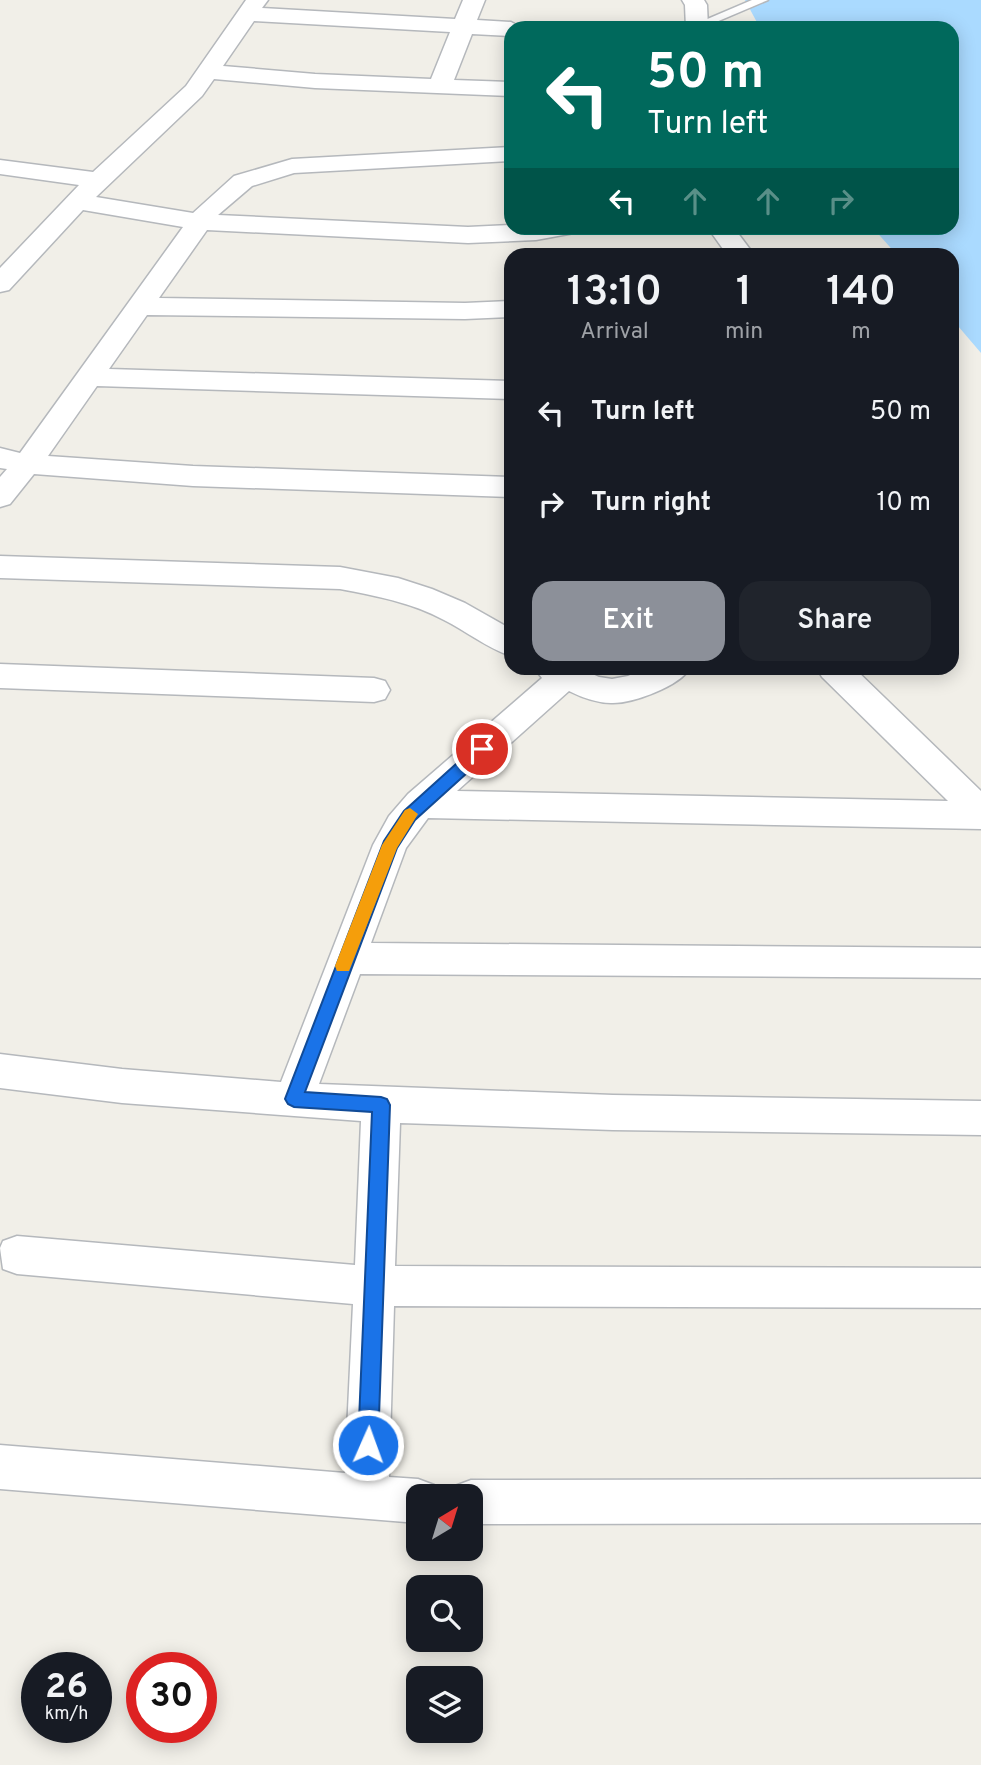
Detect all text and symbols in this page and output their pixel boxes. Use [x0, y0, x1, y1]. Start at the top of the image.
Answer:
text: 50 m [647, 44, 764, 106]
icon: left [532, 49, 623, 140]
text: Turn left [647, 105, 768, 145]
icon: left [603, 182, 641, 220]
icon: ahead [676, 182, 714, 220]
icon: ahead [749, 182, 787, 220]
icon: right [822, 182, 860, 220]
text: 13:10 [567, 267, 662, 320]
text: 1 [736, 267, 752, 320]
text: 140 [826, 267, 896, 320]
text: Arrival [580, 318, 649, 347]
text: min [725, 318, 763, 347]
text: m [851, 318, 871, 347]
icon: left [532, 394, 570, 432]
text: Turn left [591, 396, 695, 429]
text: 50 m [870, 396, 931, 429]
icon: right [532, 485, 570, 523]
text: Turn right [591, 487, 711, 520]
text: 10 m [876, 487, 931, 520]
button: Exit [532, 581, 725, 661]
button: Share [739, 581, 931, 661]
pin [452, 719, 512, 779]
icon: arrive [463, 730, 501, 768]
position arrow [331, 1408, 405, 1482]
north arrow [406, 1484, 483, 1561]
map controls [406, 1484, 483, 1743]
button: search [406, 1575, 483, 1652]
speed limit sign: 30 [126, 1652, 217, 1743]
text: 26 [45, 1666, 88, 1710]
button: layers [406, 1666, 483, 1743]
text: km/h [45, 1703, 88, 1726]

